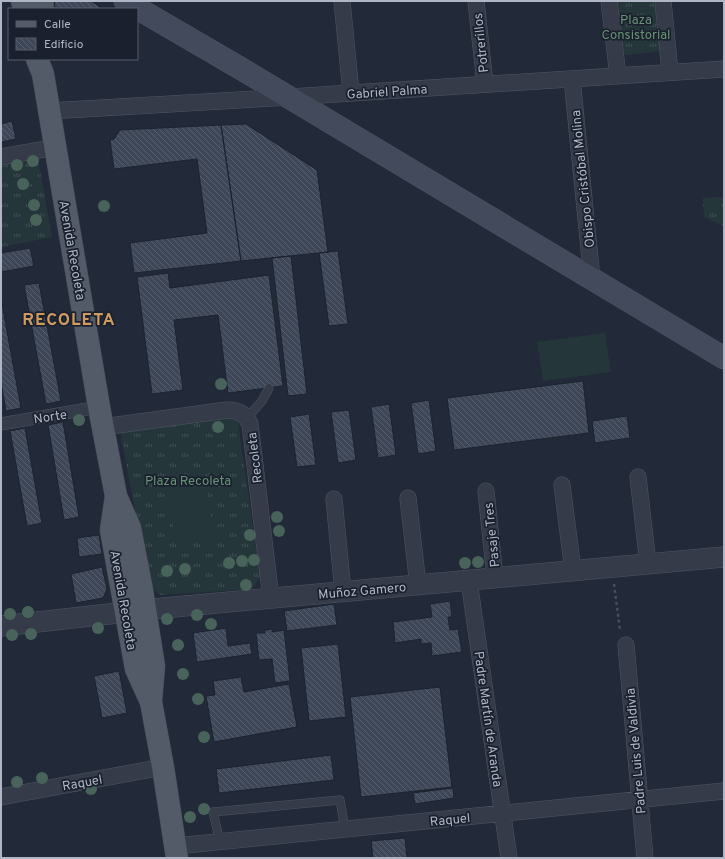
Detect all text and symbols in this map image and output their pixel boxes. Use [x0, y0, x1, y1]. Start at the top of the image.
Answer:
legend [8, 8, 138, 60]
street label: Potrerillos [471, 12, 493, 73]
park label: Plaza Consistorial [602, 13, 670, 44]
text: Calle [44, 17, 71, 33]
text: Edificio [44, 37, 84, 53]
street label: Gabriel Palma [346, 82, 428, 104]
street label: Obispo Cristóbal Molina [569, 109, 599, 248]
street label: Avenida Recoleta [54, 199, 88, 301]
district label: RECOLETA [22, 310, 116, 332]
street label: Norte [33, 407, 68, 428]
street label: Recoleta [245, 431, 267, 484]
park label: Plaza Recoleta [145, 474, 231, 490]
street label: Pasaje Tres [482, 502, 504, 568]
street label: Avenida Recoleta [105, 549, 139, 651]
street label: Muñoz Gamero [318, 580, 407, 604]
street label: Padre Martín de Aranda [470, 650, 504, 788]
street label: Padre Luis de Valdivia [624, 687, 650, 814]
street label: Raquel [61, 773, 104, 795]
street label: Raquel [429, 811, 471, 831]

